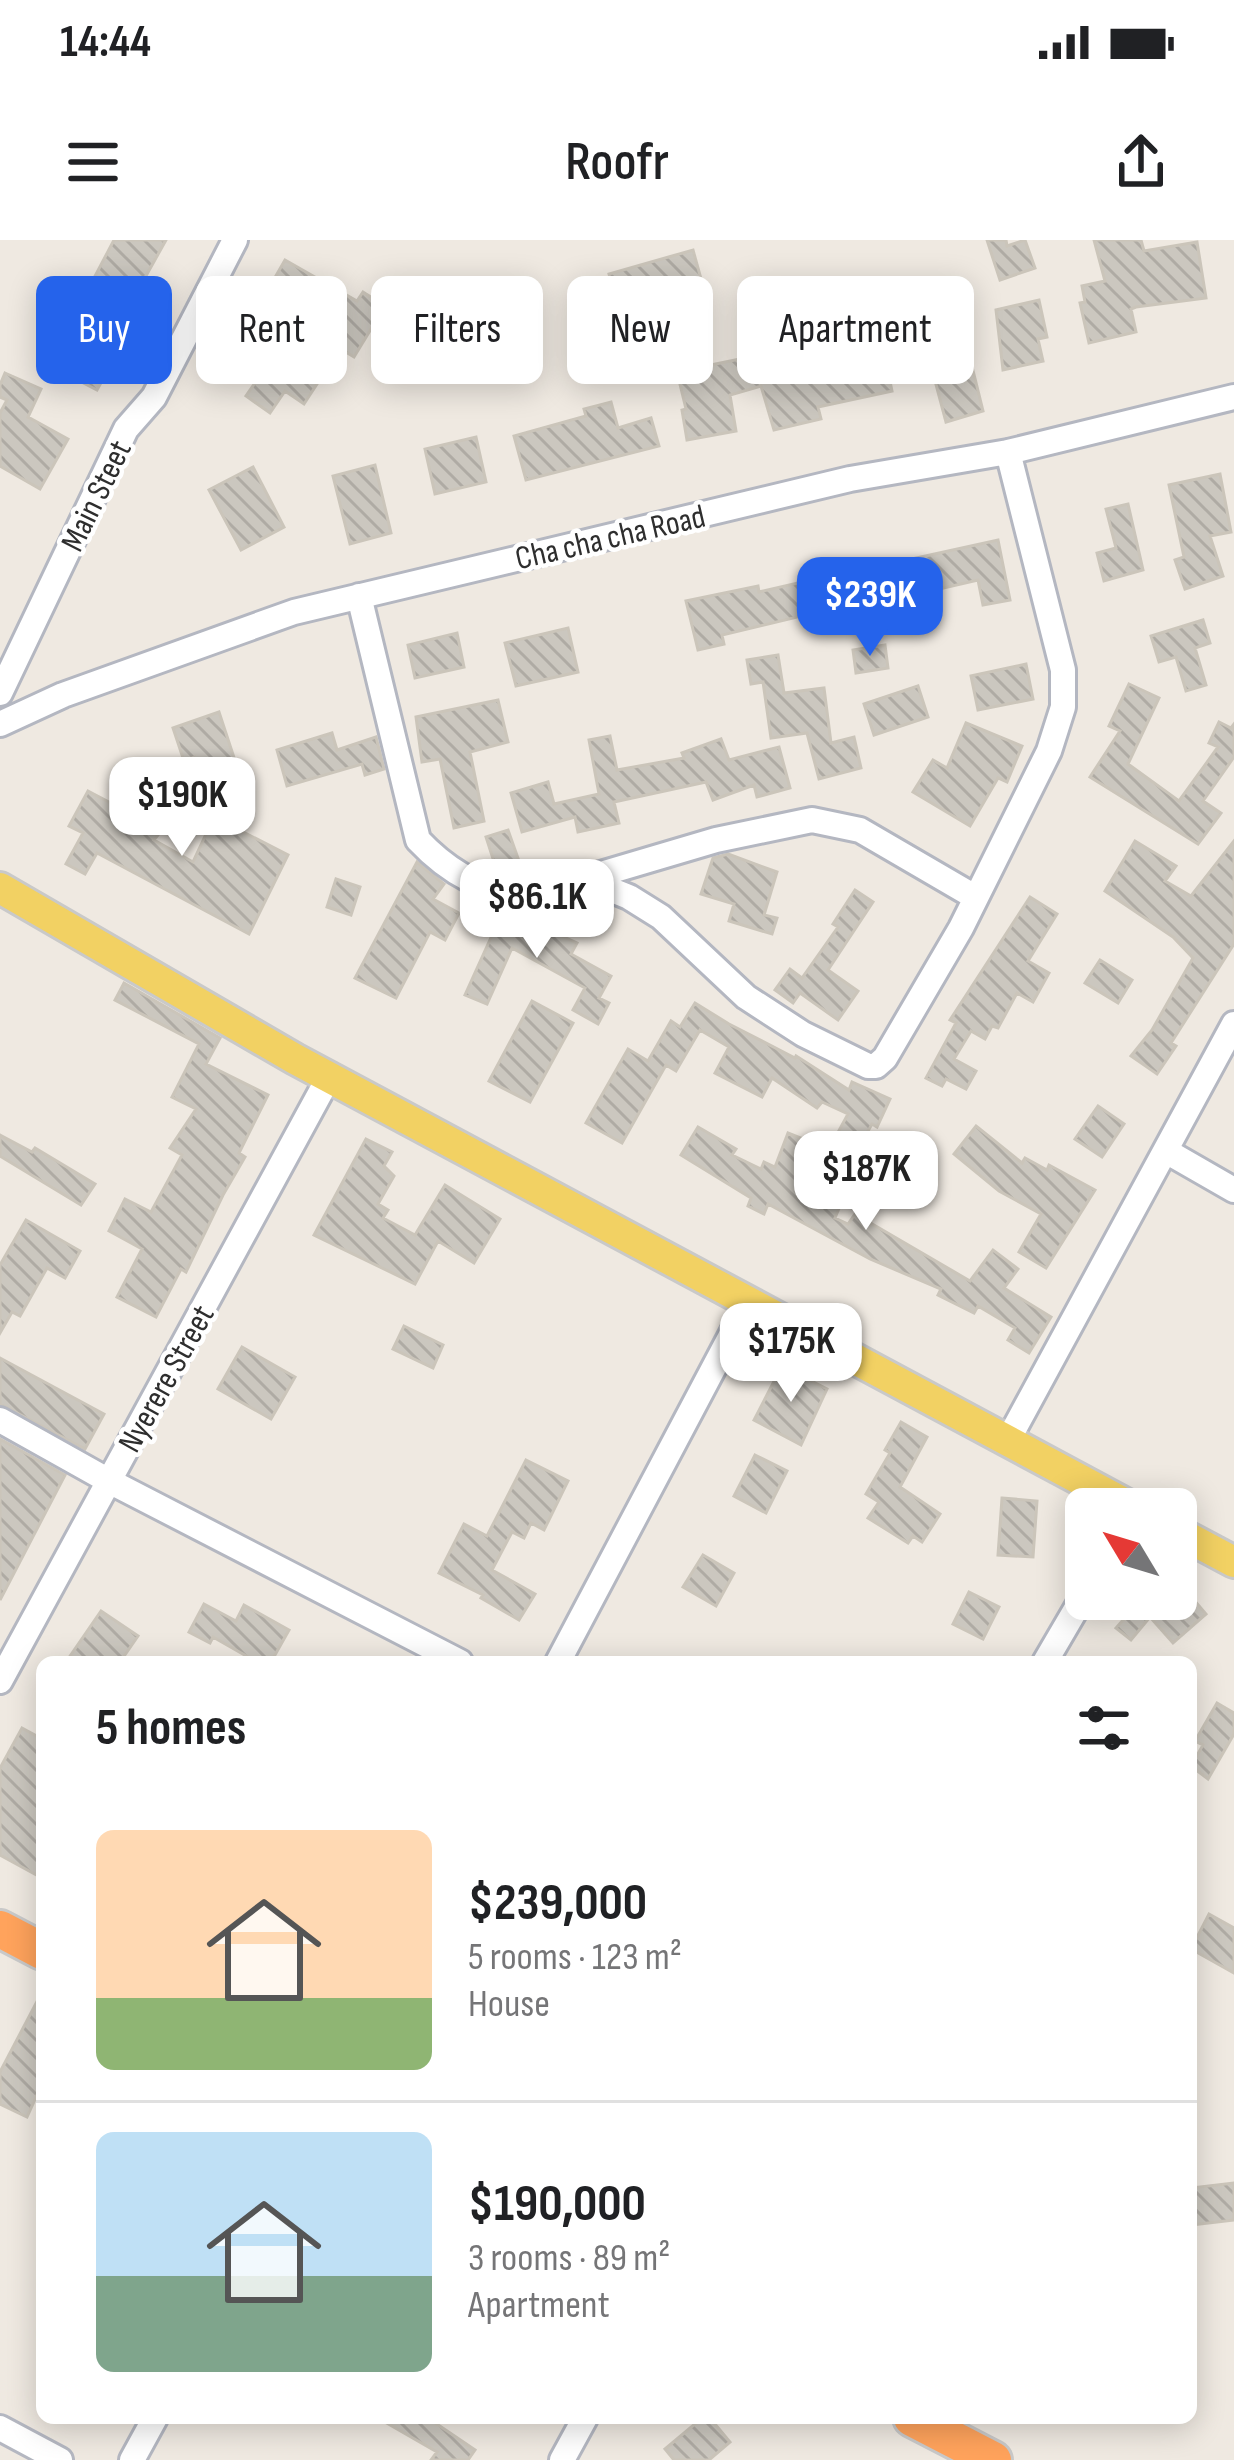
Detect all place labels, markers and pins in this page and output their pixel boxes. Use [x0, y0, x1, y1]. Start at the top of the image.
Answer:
pin: $239K [786, 557, 954, 659]
pin: $190K [98, 757, 266, 859]
pin: $86.1K [439, 859, 635, 961]
pin: $187K [782, 1131, 950, 1233]
pin: $175K [707, 1303, 875, 1405]

